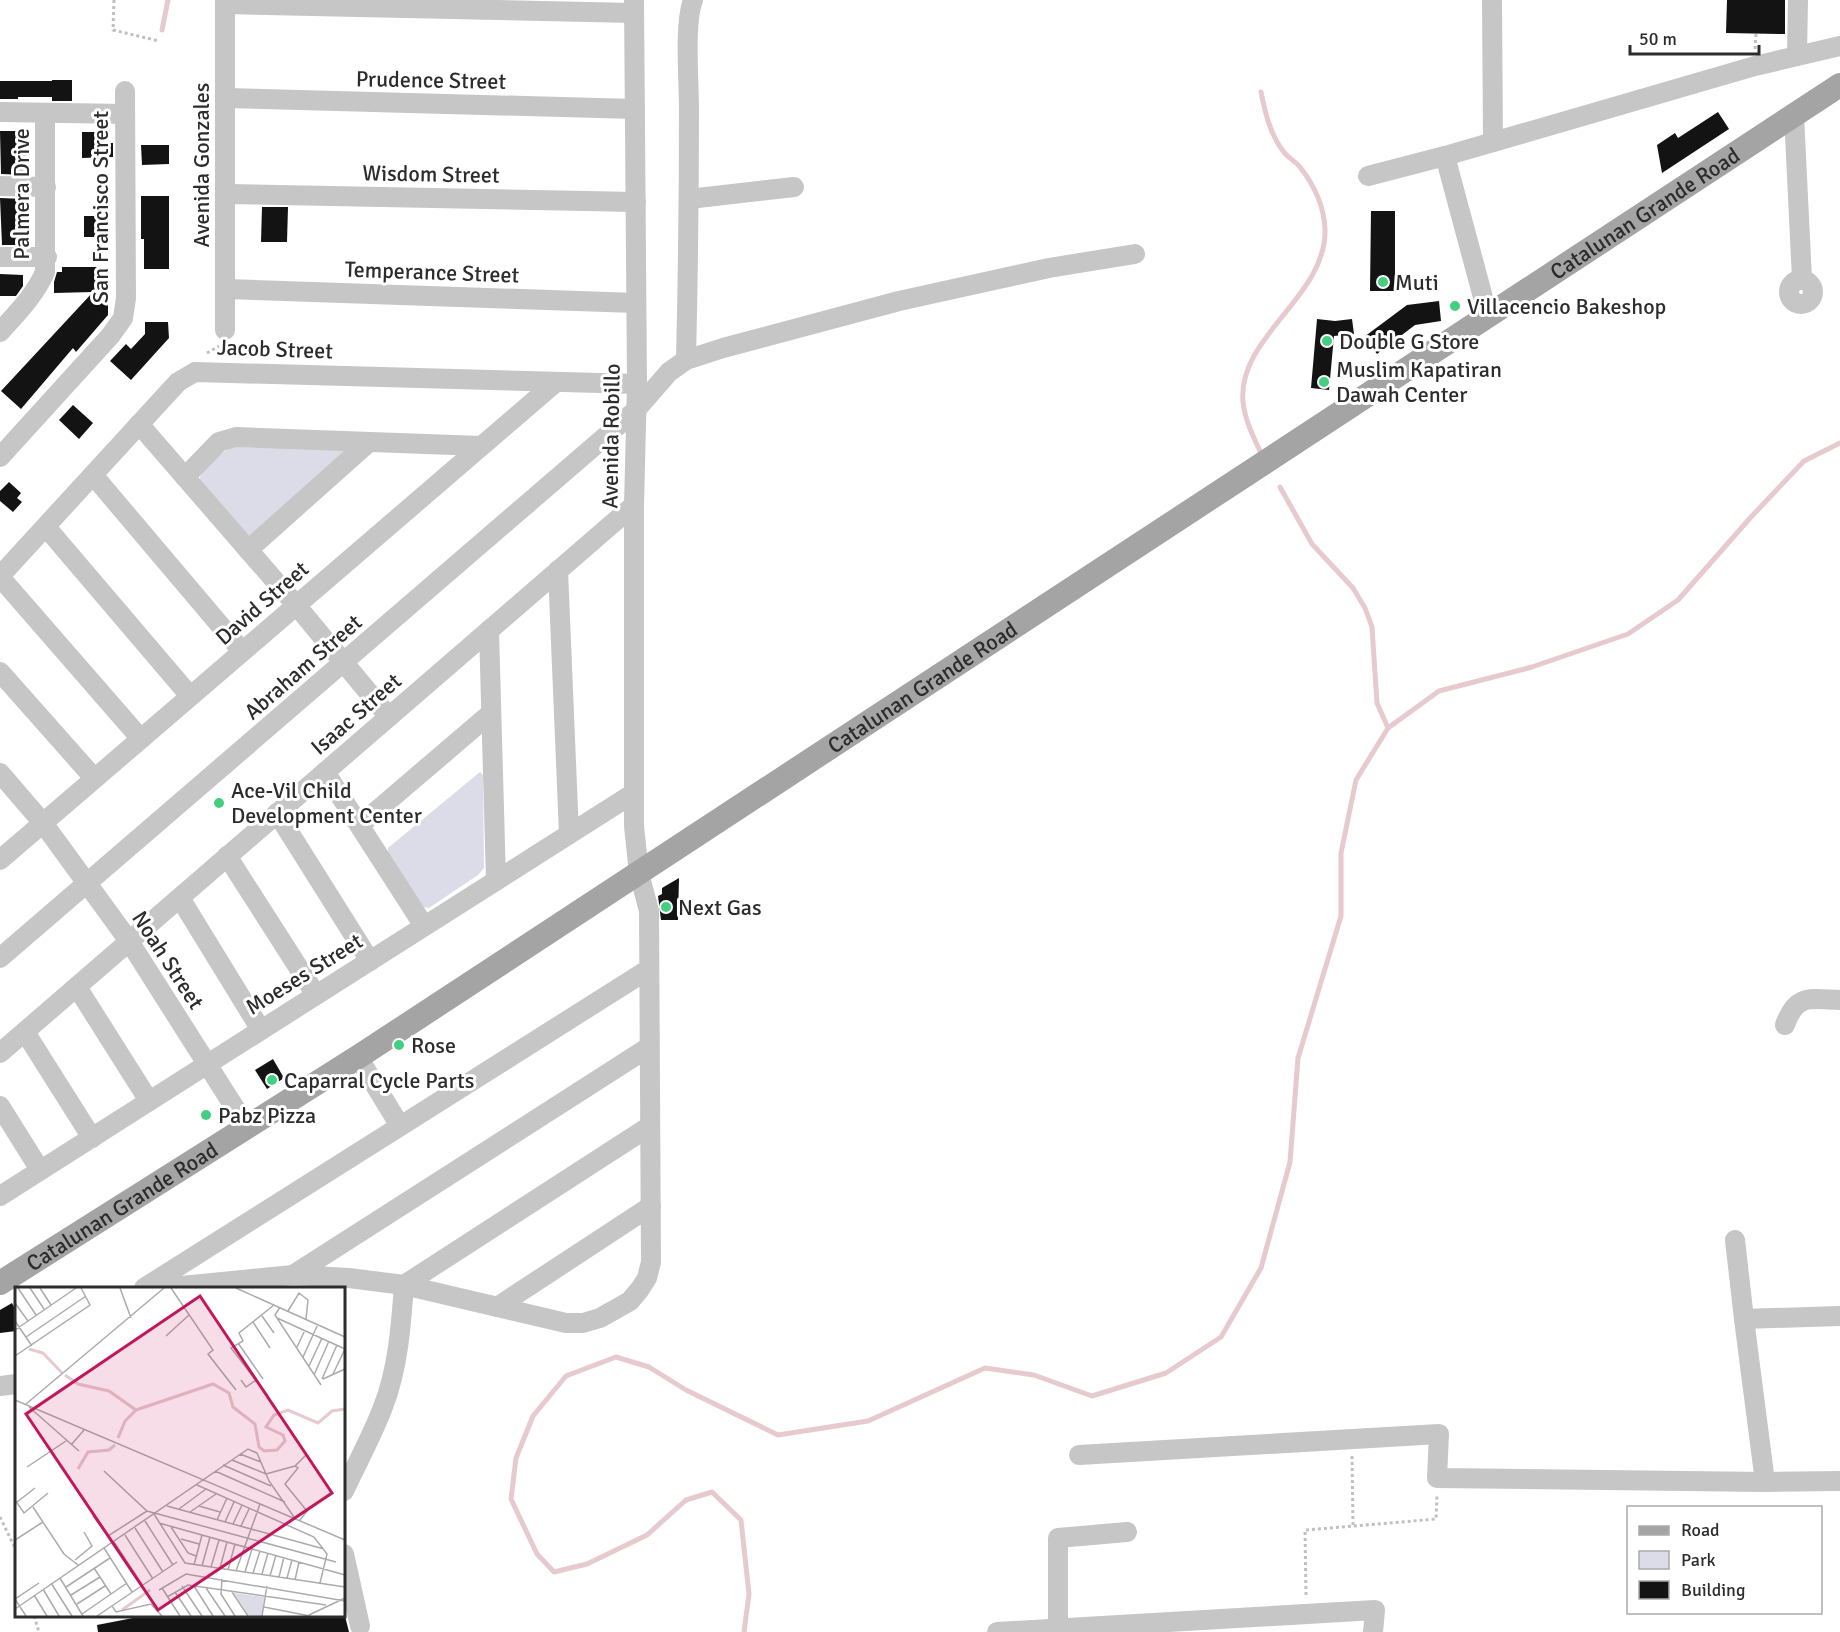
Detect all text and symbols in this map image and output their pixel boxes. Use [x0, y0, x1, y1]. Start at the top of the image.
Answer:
scale bar [1630, 18, 1759, 56]
text: 50 m [1639, 28, 1677, 50]
street label: Prudence Street [356, 65, 507, 95]
street label: Avenida Gonzales [188, 83, 215, 247]
street label: San Francisco Street [87, 111, 114, 303]
street label: Palmera Drive [8, 128, 35, 260]
street label: Catalunan Grande Road [1545, 141, 1744, 285]
street label: Wisdom Street [362, 159, 500, 189]
street label: Temperance Street [344, 255, 520, 289]
place label: Muti [1395, 269, 1439, 296]
marker: Muti [1376, 275, 1390, 289]
place label: Villacencio Bakeshop [1467, 293, 1666, 320]
marker: Villacencio Bakeshop [1448, 299, 1462, 313]
place label: Double G Store [1339, 328, 1479, 355]
street label: Jacob Street [217, 333, 334, 365]
marker: Double G Store [1320, 334, 1334, 348]
place label: Muslim Kapatiran Dawah Center [1336, 356, 1502, 408]
street label: Avenida Robillo [596, 363, 626, 509]
marker: Muslim Kapatiran Dawah Center [1317, 375, 1331, 389]
street label: David Street [210, 555, 314, 651]
street label: Abraham Street [239, 608, 368, 725]
street label: Catalunan Grande Road [822, 615, 1022, 759]
street label: Isaac Street [305, 667, 407, 761]
place label: Ace-Vil Child Development Center [231, 777, 422, 829]
marker: Ace-Vil Child Development Center [212, 796, 226, 810]
place label: Next Gas [678, 894, 762, 921]
marker: Next Gas [659, 900, 673, 914]
street label: Noah Street [126, 906, 210, 1014]
street label: Moeses Street [241, 927, 368, 1021]
place label: Rose [411, 1032, 456, 1059]
marker: Rose [392, 1038, 406, 1052]
place label: Caparral Cycle Parts [284, 1067, 474, 1094]
marker: Caparral Cycle Parts [265, 1073, 279, 1087]
place label: Pabz Pizza [218, 1102, 316, 1129]
marker: Pabz Pizza [199, 1108, 213, 1122]
street label: Catalunan Grande Road [21, 1136, 222, 1277]
inset map [15, 1287, 345, 1617]
legend [1627, 1506, 1822, 1614]
text: Road [1681, 1519, 1720, 1541]
text: Park [1681, 1549, 1716, 1571]
text: Building [1681, 1579, 1745, 1601]

